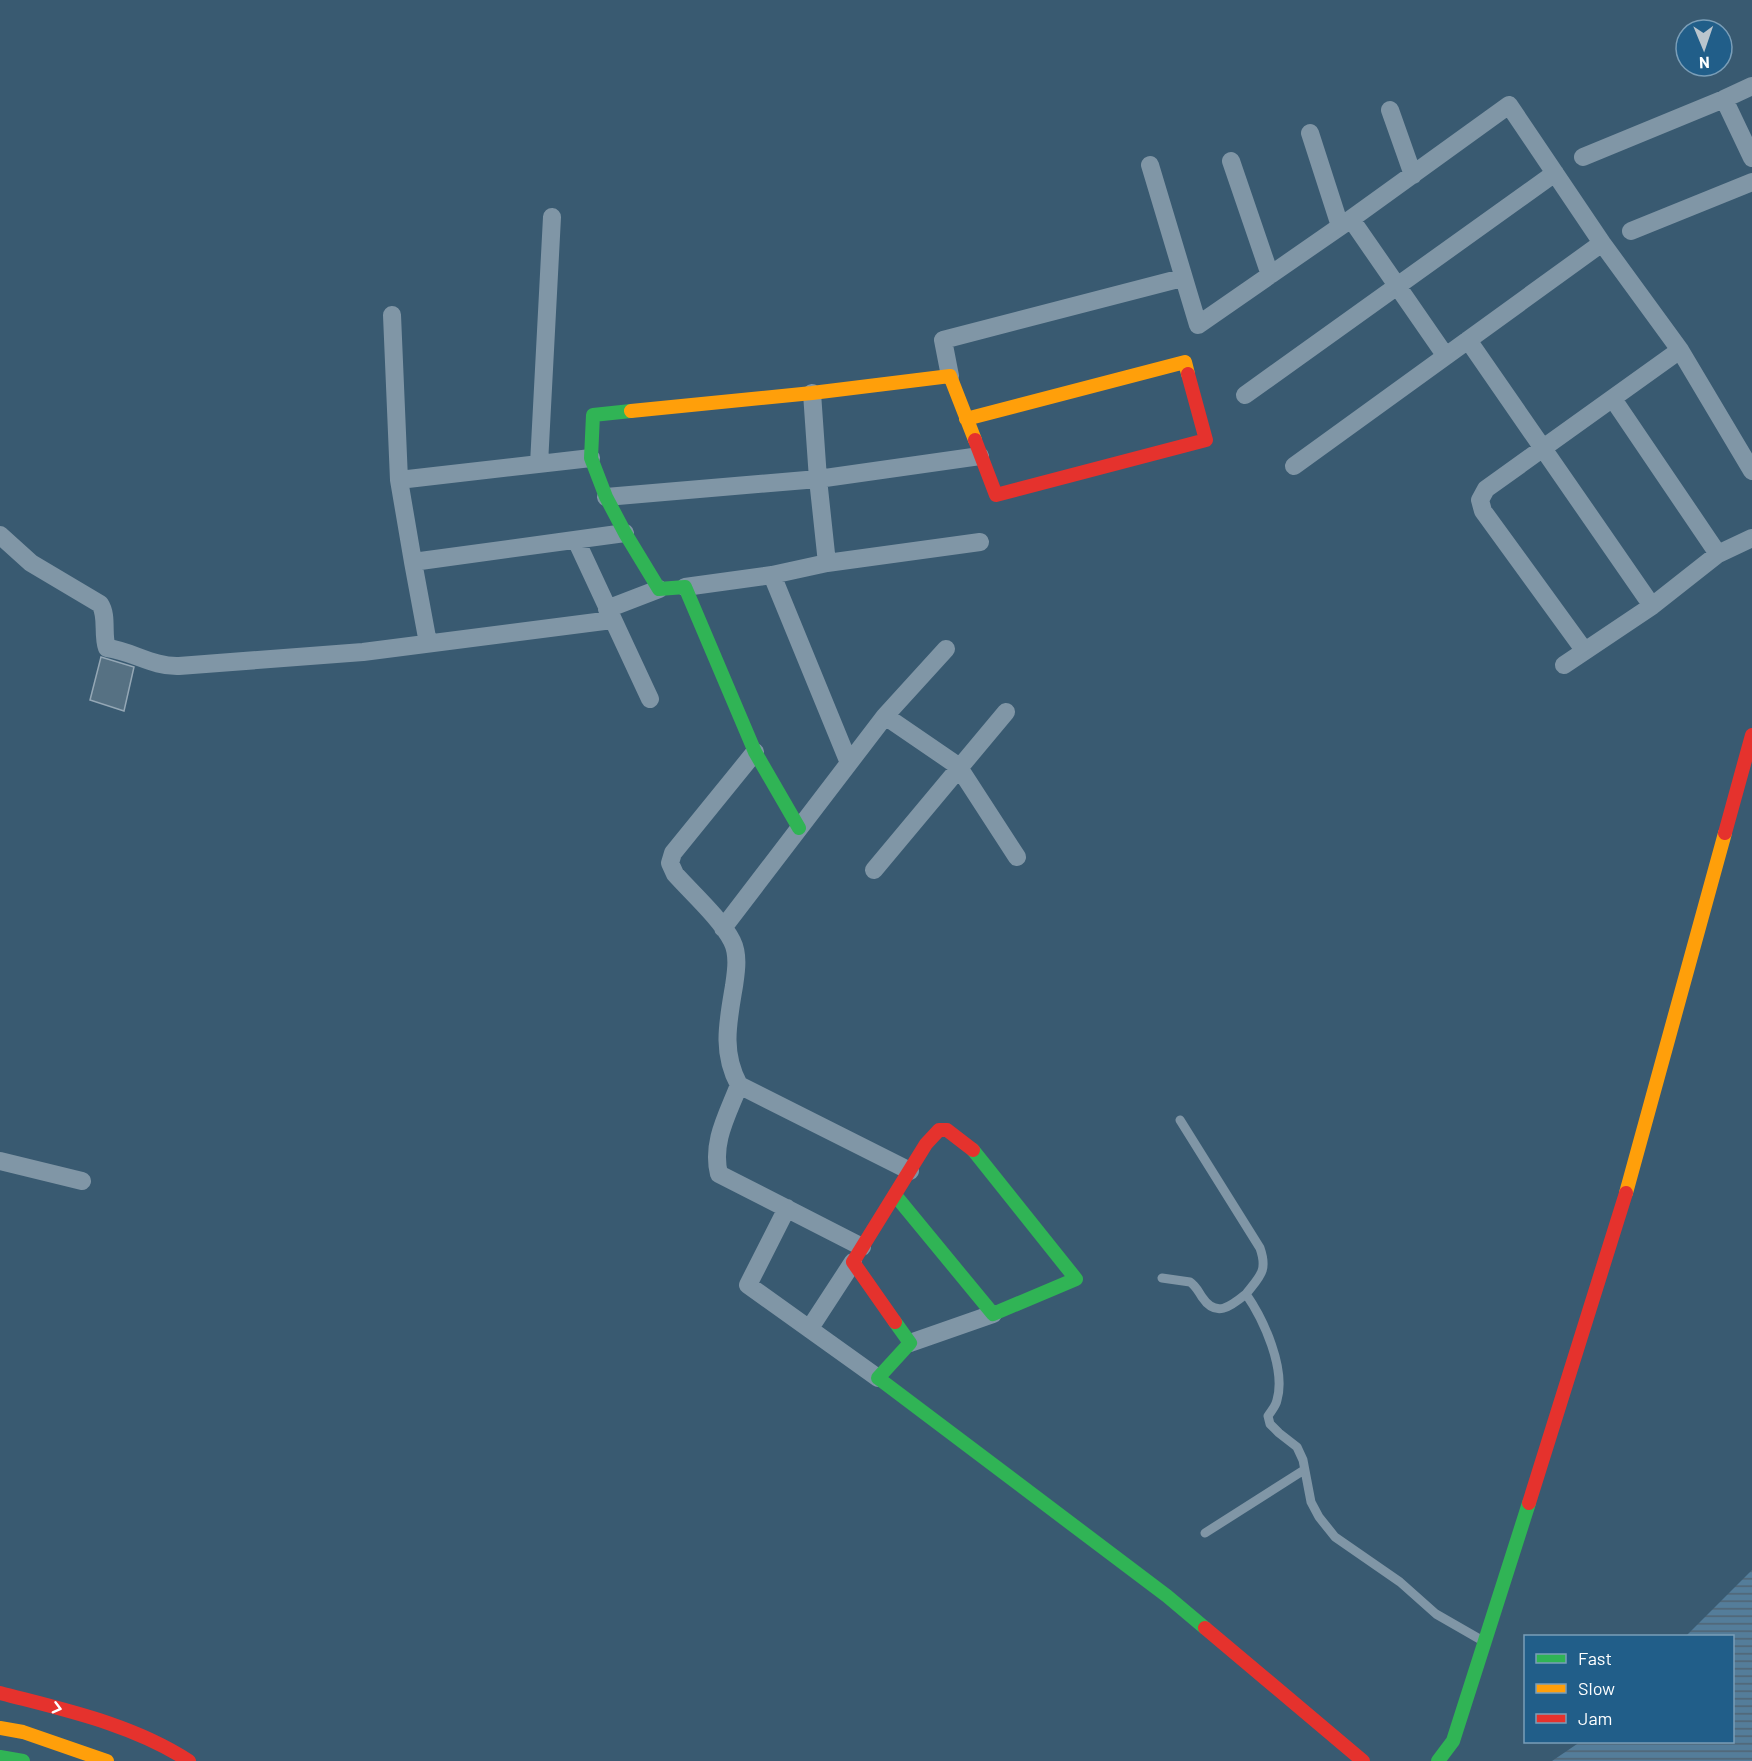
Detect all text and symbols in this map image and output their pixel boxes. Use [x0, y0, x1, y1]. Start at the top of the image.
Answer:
north arrow [1674, 18, 1734, 78]
text: N [1699, 54, 1710, 73]
legend [1524, 1635, 1734, 1743]
text: Fast [1578, 1647, 1612, 1669]
text: Slow [1578, 1677, 1615, 1699]
one-way arrow [52, 1700, 62, 1713]
text: Jam [1578, 1707, 1612, 1729]

